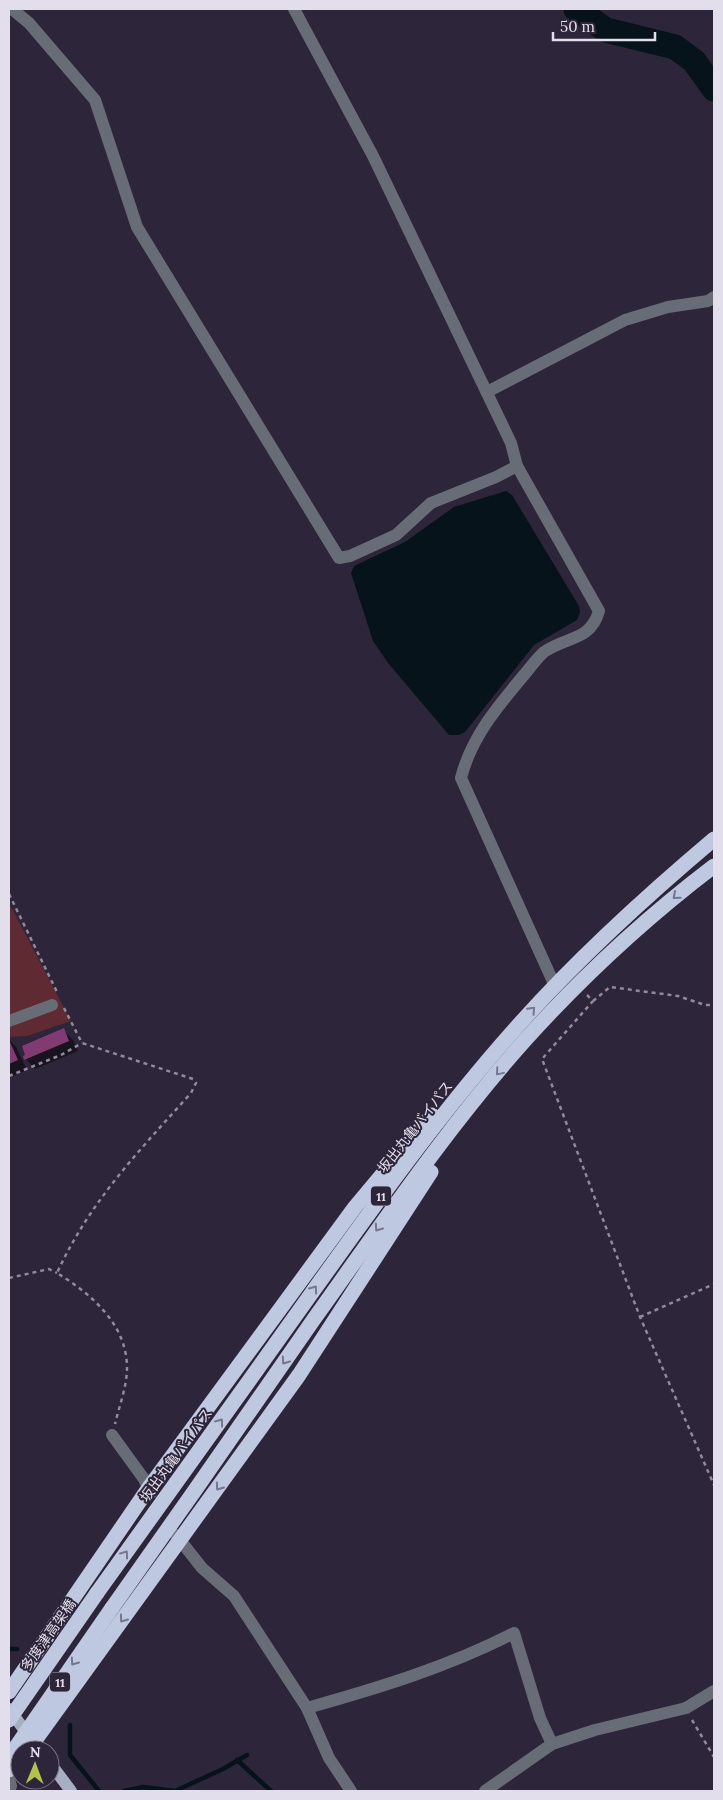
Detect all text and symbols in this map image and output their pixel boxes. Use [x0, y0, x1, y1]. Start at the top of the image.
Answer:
scale bar [553, 10, 656, 42]
text: 50 m [560, 17, 595, 36]
one-way arrow [673, 890, 682, 899]
one-way arrow [526, 1006, 535, 1015]
one-way arrow [496, 1066, 504, 1075]
street label: 坂出丸亀バイパス [374, 1077, 456, 1177]
road number: 11 [371, 1186, 391, 1206]
one-way arrow [375, 1222, 384, 1232]
one-way arrow [308, 1286, 317, 1295]
one-way arrow [282, 1355, 291, 1365]
street label: 坂出丸亀バイパス [136, 1405, 216, 1505]
one-way arrow [214, 1418, 223, 1428]
one-way arrow [216, 1481, 225, 1491]
one-way arrow [119, 1550, 128, 1560]
street label: 多度津高架橋 [17, 1595, 79, 1675]
one-way arrow [121, 1613, 129, 1622]
one-way arrow [71, 1656, 80, 1666]
road number: 11 [50, 1672, 70, 1691]
north arrow [10, 1740, 60, 1790]
text: N [30, 1743, 41, 1761]

